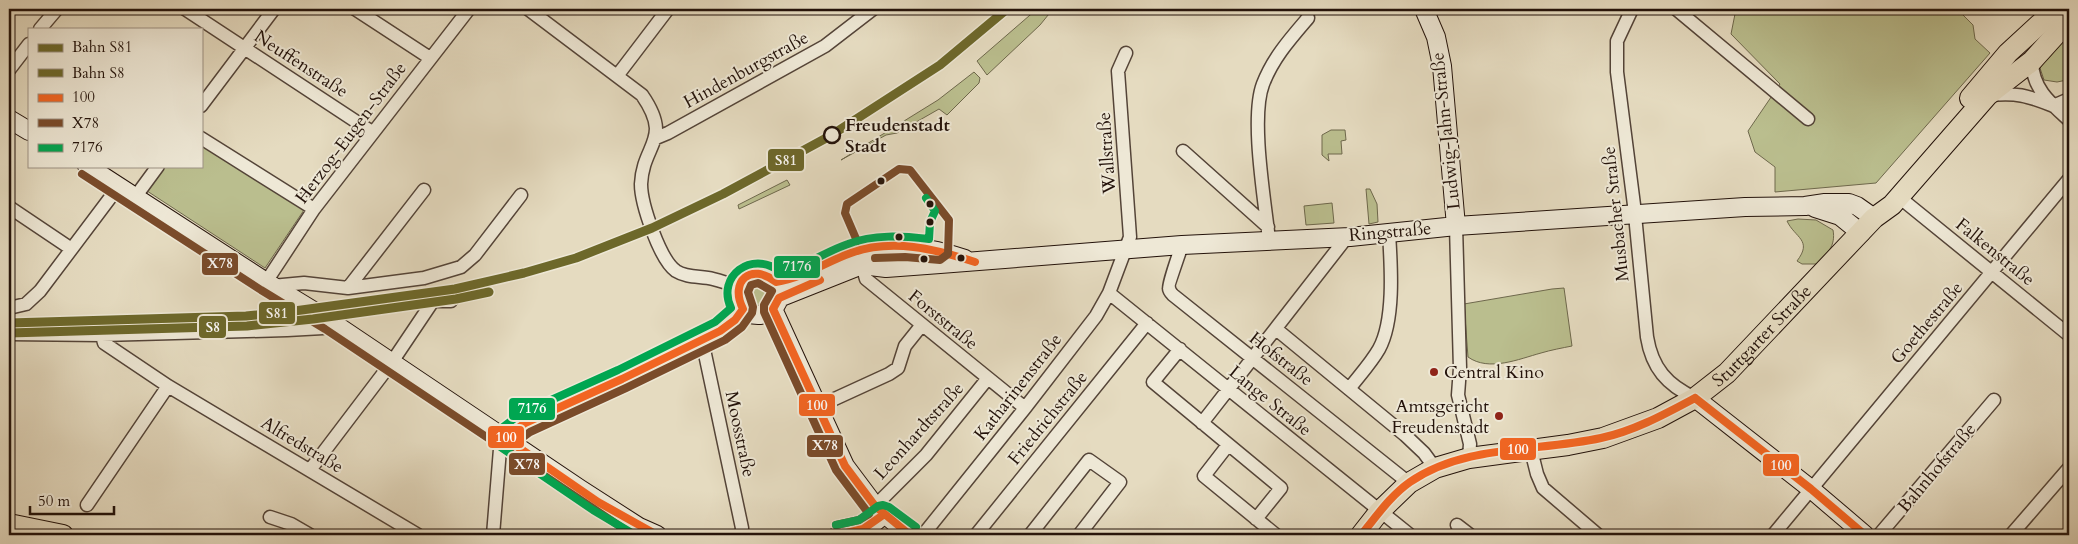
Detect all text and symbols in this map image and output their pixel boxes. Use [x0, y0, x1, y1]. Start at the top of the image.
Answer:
street label: Neuffenstraße [249, 24, 353, 104]
street label: Hindenburgstraße [679, 25, 813, 115]
legend [28, 28, 202, 168]
text: Bahn S81 [72, 37, 132, 57]
street label: Ludwig-Jahn-Straße [1425, 51, 1467, 211]
street label: Herzog-Eugen-Straße [290, 57, 412, 209]
text: Bahn S8 [72, 63, 125, 83]
text: 100 [72, 87, 95, 107]
street label: Wallstraße [1092, 111, 1122, 196]
text: X78 [72, 113, 99, 133]
place label: Freudenstadt Stadt [845, 113, 951, 159]
marker: Freudenstadt Stadt [823, 126, 841, 144]
text: 7176 [72, 137, 103, 157]
street label: Musbacher Straße [1596, 145, 1636, 283]
line badge: S81 [767, 148, 805, 172]
text: S81 [775, 151, 797, 170]
unlabelled marker [876, 176, 886, 186]
unlabelled marker [925, 199, 935, 209]
street label: Falkenstraße [1950, 212, 2040, 292]
street label: Ringstraße [1348, 216, 1432, 248]
unlabelled marker [925, 217, 935, 227]
unlabelled marker [894, 232, 904, 242]
line badge: X78 [201, 252, 239, 276]
unlabelled marker [956, 253, 966, 263]
text: X78 [207, 254, 233, 273]
unlabelled marker [919, 254, 929, 264]
line badge: 7176 [773, 255, 821, 279]
text: 7176 [783, 257, 811, 276]
street label: Goethestraße [1885, 276, 1969, 370]
street label: Stuttgarter Straße [1707, 279, 1817, 393]
street label: Forststraße [903, 284, 983, 356]
line badge: S81 [258, 301, 296, 325]
text: S81 [266, 304, 288, 323]
line badge: S8 [198, 315, 227, 339]
text: S8 [206, 318, 220, 337]
street label: Hofstraße [1244, 326, 1318, 392]
street label: Katharinenstraße [968, 328, 1068, 446]
street label: Lange Straße [1223, 360, 1317, 442]
place label: Central Kino [1444, 360, 1544, 385]
street label: Friedrichstraße [1002, 366, 1094, 470]
marker: Central Kino [1428, 366, 1440, 378]
street label: Leonhardtstraße [868, 377, 970, 485]
street label: Moosstraße [719, 389, 761, 479]
line badge: 100 [798, 393, 836, 417]
place label: Amtsgericht Freudenstadt [1391, 394, 1489, 440]
text: 100 [806, 396, 828, 415]
line badge: 7176 [508, 397, 556, 421]
text: 7176 [518, 399, 546, 418]
marker: Amtsgericht Freudenstadt [1493, 410, 1505, 422]
street label: Alfredstraße [256, 411, 348, 479]
street label: Bahnhofstraße [1892, 418, 1982, 518]
line badge: 100 [487, 425, 525, 449]
text: 100 [495, 428, 517, 447]
line badge: X78 [806, 434, 844, 458]
text: X78 [812, 436, 838, 455]
line badge: 100 [1499, 437, 1537, 461]
text: 100 [1507, 440, 1529, 459]
line badge: X78 [508, 452, 546, 476]
line badge: 100 [1762, 453, 1800, 477]
text: X78 [514, 455, 540, 474]
text: 100 [1770, 456, 1792, 475]
scale bar [30, 484, 114, 516]
text: 50 m [38, 491, 70, 511]

